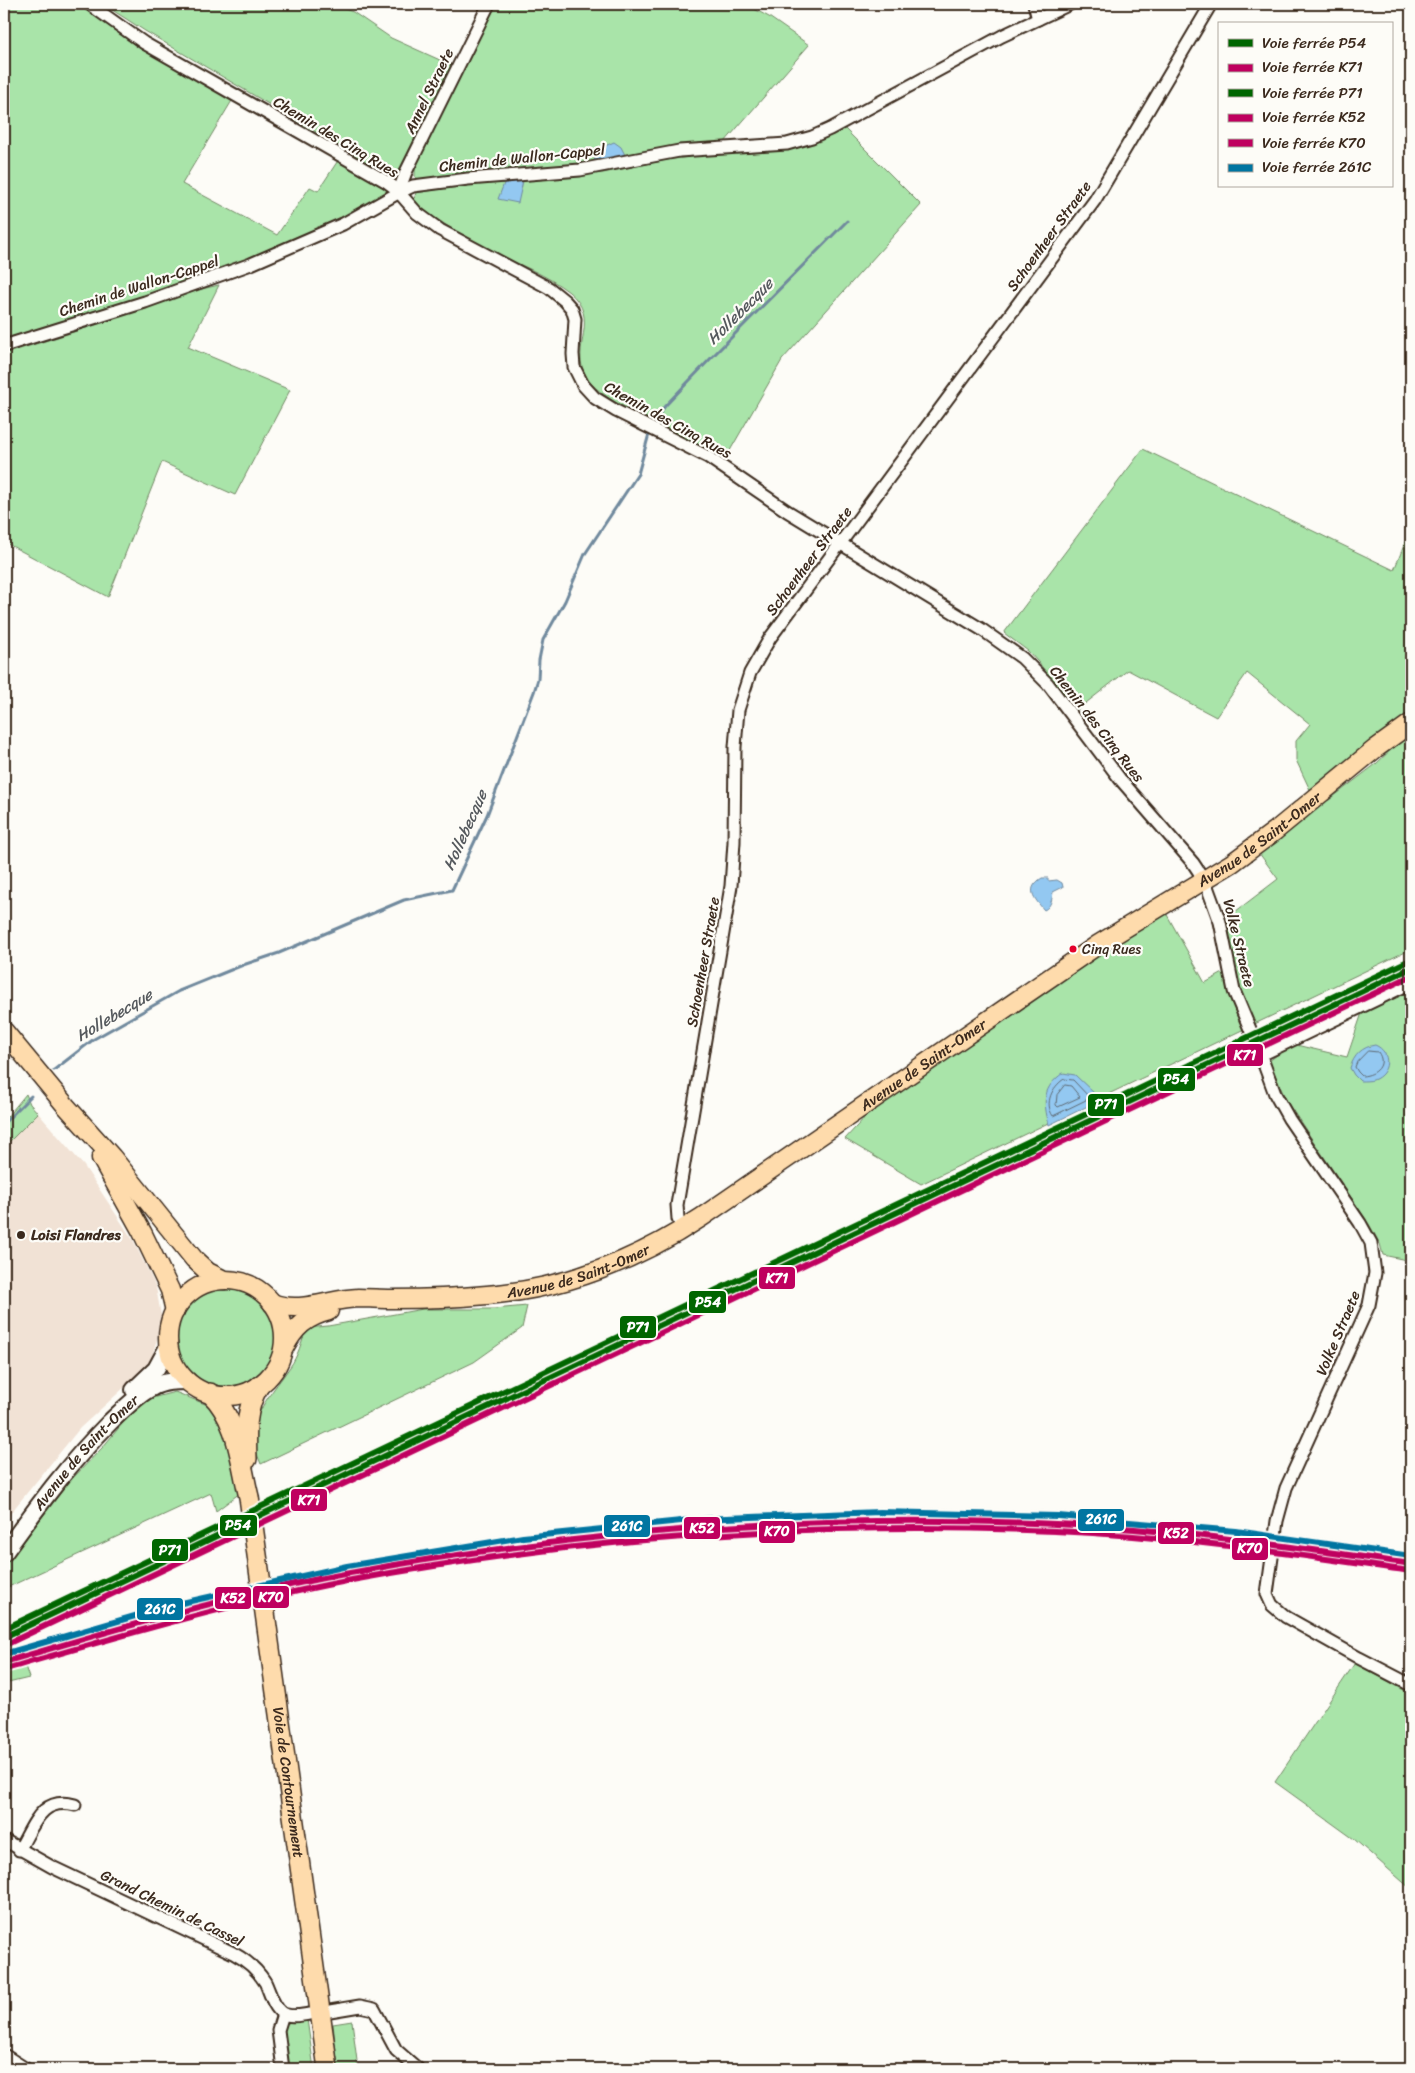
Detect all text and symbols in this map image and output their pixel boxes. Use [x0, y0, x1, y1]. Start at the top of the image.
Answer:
legend [1218, 22, 1392, 188]
text: Voie ferrée P54 [1262, 30, 1366, 56]
street label: Annel Straete [397, 43, 461, 139]
text: Voie ferrée K71 [1262, 54, 1363, 80]
text: Voie ferrée P71 [1262, 80, 1363, 106]
street label: Chemin des Cinq Rues [268, 89, 404, 185]
text: Voie ferrée K52 [1262, 104, 1366, 130]
text: Voie ferrée K70 [1262, 130, 1366, 156]
street label: Chemin de Wallon-Cappel [438, 136, 607, 180]
text: Voie ferrée 261C [1262, 154, 1372, 180]
street label: Schoenheer Straete [1000, 175, 1098, 297]
street label: Chemin de Wallon-Cappel [56, 248, 223, 324]
water label: Hollebecque [699, 269, 782, 352]
street label: Chemin des Cinq Rues [599, 374, 737, 466]
street label: Schoenheer Straete [759, 500, 859, 621]
street label: Chemin des Cinq Rues [1043, 660, 1151, 788]
water label: Hollebecque [434, 783, 496, 875]
street label: Avenue de Saint-Omer [1191, 784, 1328, 895]
street label: Schoenheer Straete [679, 895, 727, 1029]
street label: Volke Straete [1215, 896, 1263, 990]
place label: Cinq Rues [1082, 937, 1141, 962]
marker: Cinq Rues [1068, 944, 1078, 954]
water label: Hollebecque [70, 980, 160, 1049]
street label: Avenue de Saint-Omer [854, 1011, 993, 1118]
line badge: K71 [1226, 1043, 1264, 1067]
text: K71 [1233, 1043, 1256, 1068]
line badge: P54 [1157, 1067, 1196, 1092]
text: P54 [1163, 1067, 1189, 1092]
text: P71 [1095, 1092, 1117, 1117]
line badge: P71 [1087, 1093, 1125, 1117]
place label: Loisi Flandres [31, 1222, 122, 1248]
marker: Loisi Flandres [15, 1229, 27, 1241]
street label: Avenue de Saint-Omer [504, 1236, 655, 1306]
line badge: K71 [758, 1266, 796, 1290]
text: K71 [765, 1266, 788, 1291]
street label: Volke Straete [1308, 1286, 1368, 1380]
line badge: P54 [688, 1290, 727, 1314]
text: P54 [695, 1290, 721, 1315]
line badge: P71 [619, 1315, 657, 1339]
text: P71 [627, 1315, 649, 1340]
street label: Avenue de Saint-Omer [26, 1387, 145, 1517]
line badge: K71 [290, 1488, 328, 1512]
text: K71 [297, 1488, 320, 1513]
text: 261C [1085, 1507, 1117, 1532]
line badge: 261C [1077, 1508, 1125, 1532]
text: P54 [225, 1513, 251, 1538]
line badge: P54 [219, 1514, 258, 1537]
line badge: 261C [603, 1514, 651, 1538]
text: 261C [611, 1514, 643, 1539]
line badge: K52 [683, 1516, 721, 1540]
text: K52 [688, 1516, 715, 1541]
text: K70 [763, 1519, 790, 1544]
line badge: K70 [758, 1520, 796, 1544]
line badge: K52 [1157, 1521, 1195, 1545]
text: K52 [1162, 1521, 1189, 1546]
text: K70 [1236, 1536, 1263, 1561]
line badge: K70 [1231, 1537, 1269, 1561]
line badge: P71 [151, 1538, 189, 1562]
text: P71 [159, 1538, 181, 1563]
line badge: K70 [252, 1585, 290, 1609]
text: K70 [257, 1585, 284, 1610]
line badge: K52 [214, 1586, 252, 1610]
text: K52 [219, 1586, 246, 1611]
line badge: 261C [136, 1597, 184, 1621]
text: 261C [144, 1597, 176, 1622]
street label: Voie de Contournement [265, 1705, 312, 1860]
street label: Grand Chemin de Cassel [96, 1862, 249, 1954]

